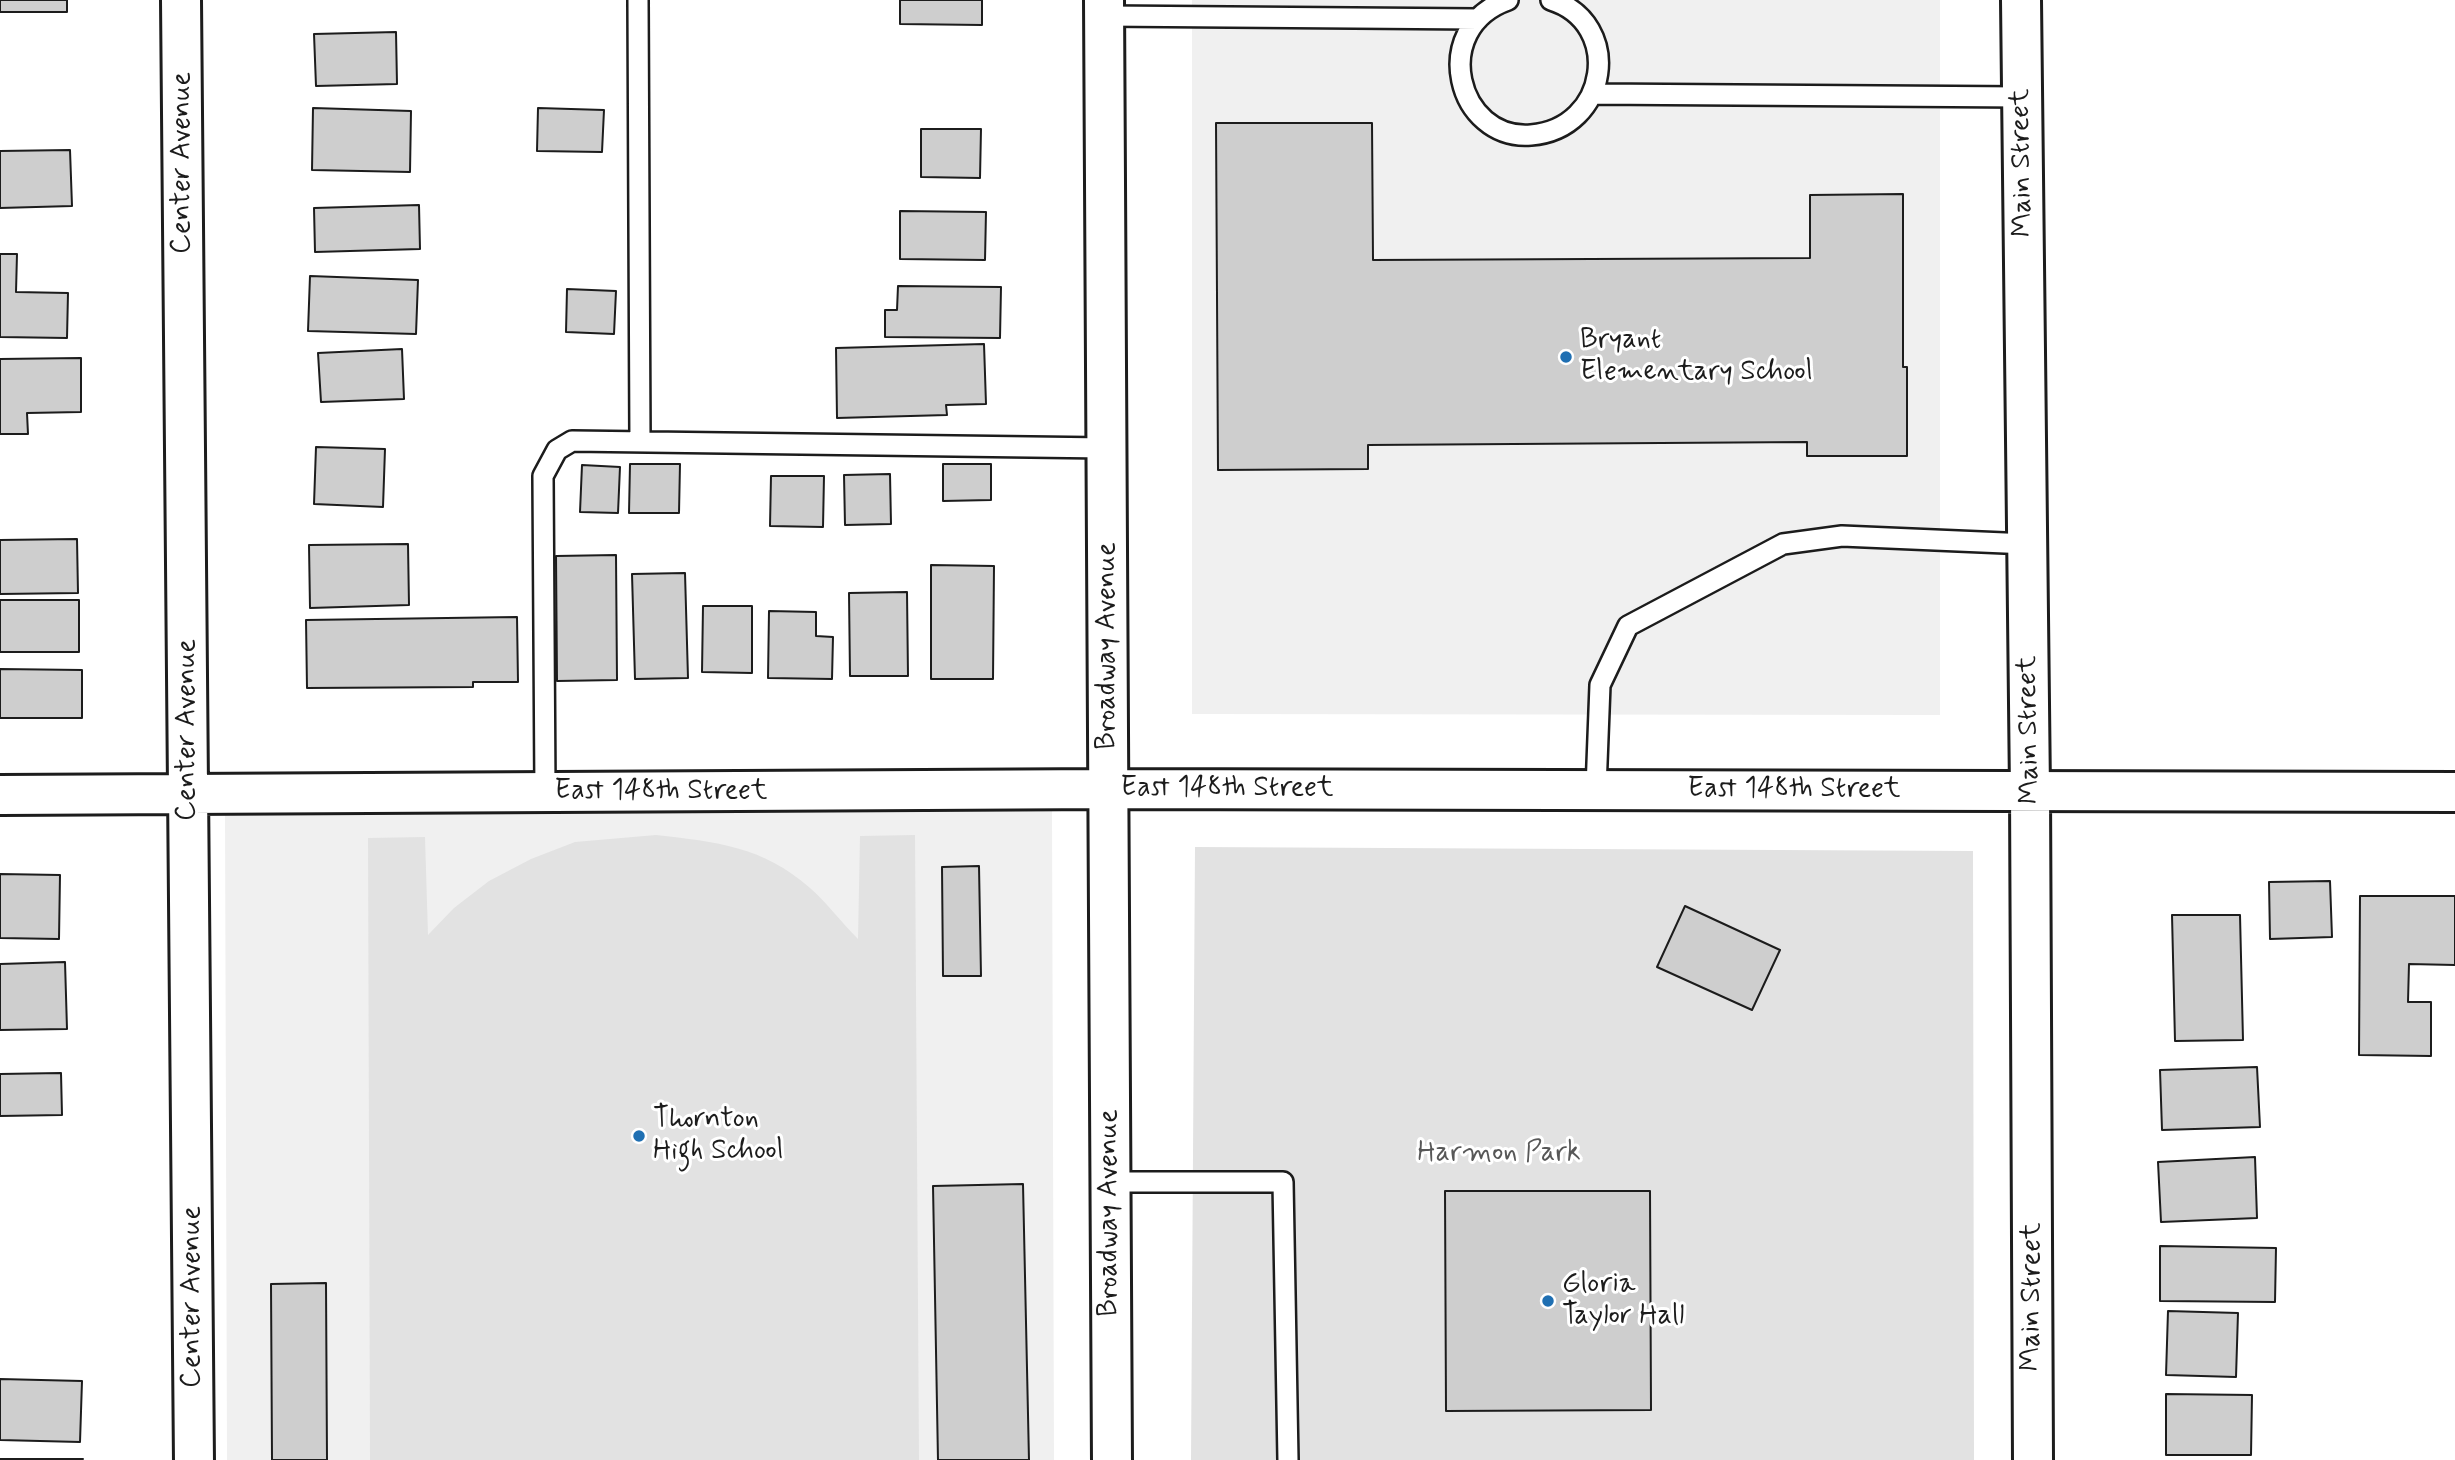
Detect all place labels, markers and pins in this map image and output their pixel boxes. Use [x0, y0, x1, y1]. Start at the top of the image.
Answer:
place label: Bryant Elementary School [1580, 324, 1813, 390]
marker: Bryant Elementary School [1558, 349, 1574, 365]
place label: Thornton High School [653, 1103, 783, 1169]
marker: Thornton High School [631, 1128, 647, 1144]
place label: Gloria Taylor Hall [1562, 1268, 1684, 1334]
marker: Gloria Taylor Hall [1540, 1293, 1556, 1309]

